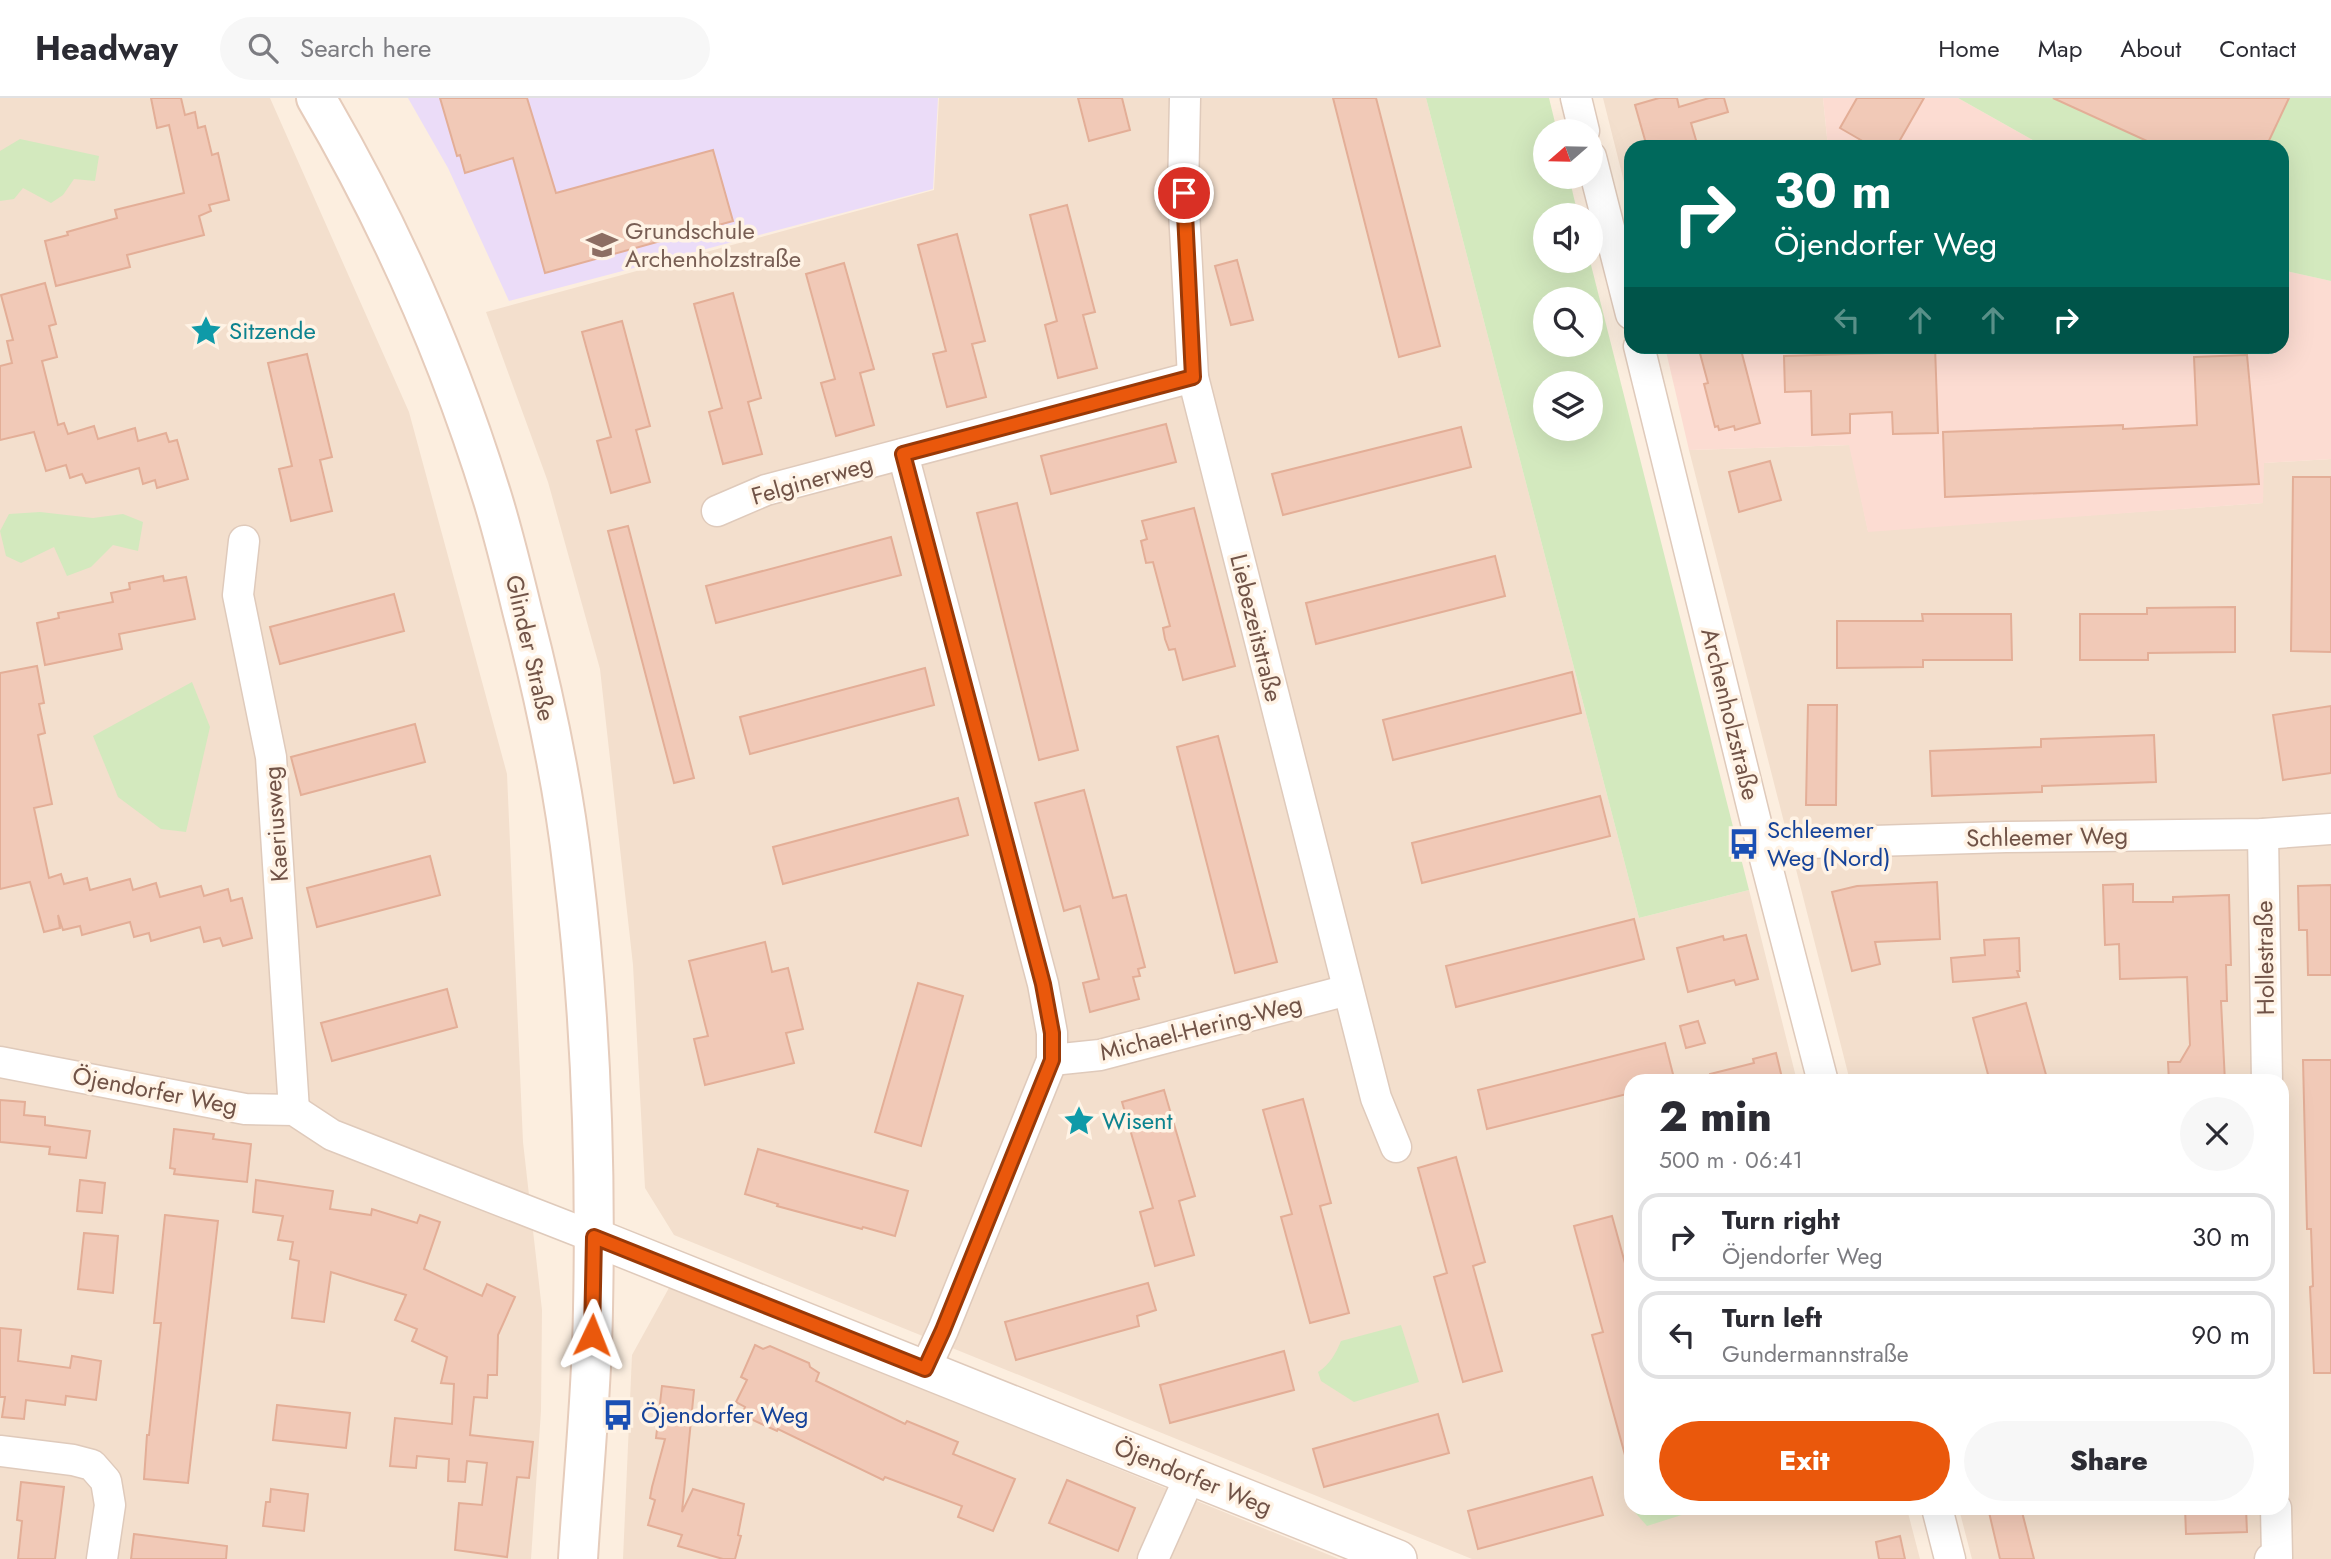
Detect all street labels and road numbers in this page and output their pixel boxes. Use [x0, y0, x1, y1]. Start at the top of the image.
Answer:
street label: Felginerweg [747, 445, 877, 514]
street label: Liebezeitstraße [1221, 550, 1292, 705]
street label: Glinder Straße [497, 571, 564, 724]
street label: Archenholzstraße [1692, 624, 1769, 804]
street label: Kaeriusweg [254, 765, 297, 883]
street label: Schleemer Weg [1966, 818, 2128, 855]
street label: Hollestraße [2246, 900, 2283, 1016]
street label: Michael-Hering-Weg [1096, 985, 1306, 1070]
street label: Öjendorfer Weg [70, 1057, 241, 1124]
street label: Öjendorfer Weg [1109, 1429, 1277, 1524]

